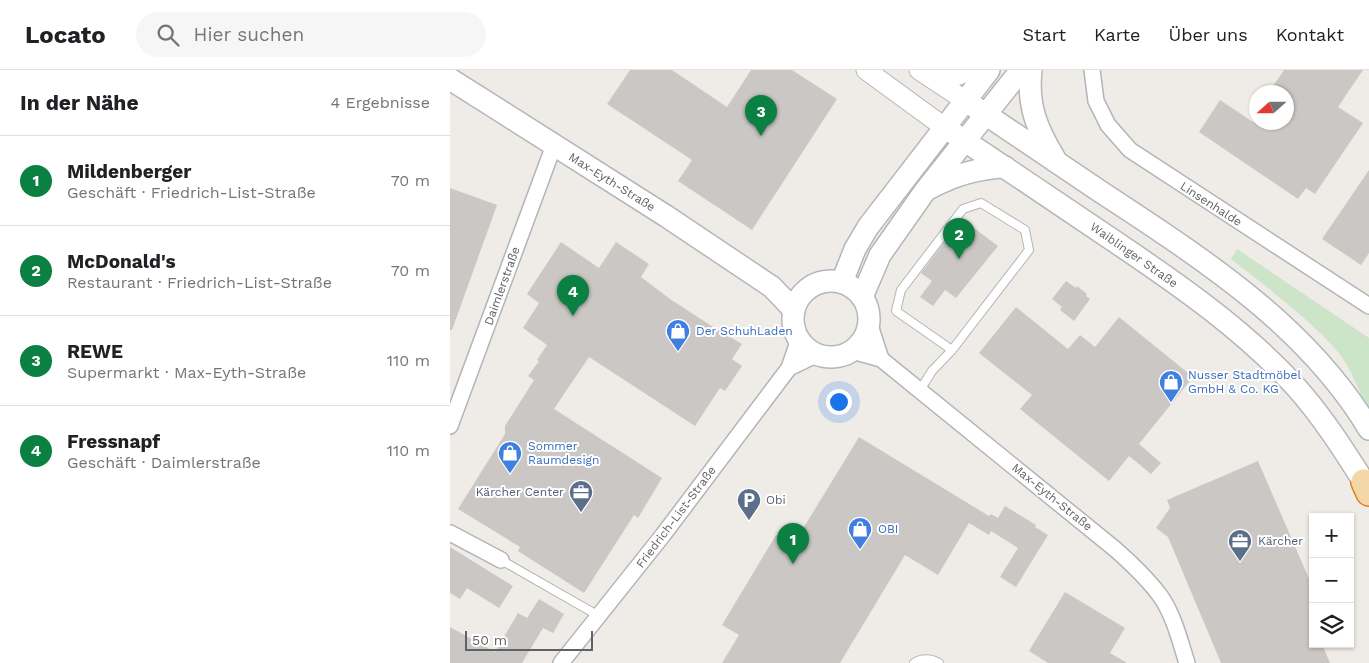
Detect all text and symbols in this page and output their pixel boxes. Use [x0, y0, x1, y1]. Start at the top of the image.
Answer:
search box [136, 12, 486, 57]
text: Locato [25, 21, 106, 49]
icon: search [154, 21, 182, 49]
text: Hier suchen [194, 23, 304, 46]
text: Start [1022, 24, 1066, 45]
text: Karte [1094, 24, 1141, 45]
text: Über uns [1169, 24, 1248, 45]
text: Kontakt [1276, 24, 1344, 45]
north arrow [1249, 85, 1294, 130]
text: In der Nähe [20, 90, 139, 115]
text: 4 Ergebnisse [330, 93, 430, 112]
pin: 3 [745, 95, 777, 136]
street label: Max-Eyth-Straße [566, 150, 658, 214]
text: Mildenberger [67, 160, 191, 183]
text: 1 [33, 171, 39, 190]
text: 70 m [391, 171, 430, 190]
street label: Linsenhalde [1177, 179, 1245, 229]
text: Geschäft · Friedrich-List-Straße [67, 183, 316, 202]
pin: 2 [943, 218, 975, 259]
street label: Waiblinger Straße [1088, 220, 1180, 290]
street label: Daimlerstraße [481, 245, 523, 327]
text: McDonald's [67, 250, 176, 273]
text: 2 [31, 261, 41, 280]
text: 70 m [391, 261, 430, 280]
text: Restaurant · Friedrich-List-Straße [67, 273, 332, 292]
pin: 4 [557, 275, 589, 316]
shop icon: Der SchuhLaden [665, 318, 691, 352]
place label: Der SchuhLaden [696, 324, 793, 338]
text: REWE [67, 340, 123, 363]
text: 3 [31, 351, 41, 370]
text: 110 m [387, 351, 430, 370]
text: Supermarkt · Max-Eyth-Straße [67, 363, 306, 382]
place label: Nusser Stadtmöbel GmbH & Co. KG [1188, 368, 1302, 396]
shop icon: Nusser Stadtmöbel GmbH & Co. KG [1158, 369, 1184, 403]
your location [826, 389, 852, 415]
text: Fressnapf [67, 430, 160, 453]
place label: Sommer Raumdesign [528, 439, 599, 467]
shop icon: Sommer Raumdesign [497, 440, 523, 474]
text: 4 [31, 441, 41, 460]
text: 110 m [387, 441, 430, 460]
text: Geschäft · Daimlerstraße [67, 453, 261, 472]
street label: Max-Eyth-Straße [1009, 460, 1095, 534]
street label: Friedrich-List-Straße [633, 463, 719, 571]
office icon: Kärcher Center [568, 479, 594, 513]
place label: Kärcher Center [476, 485, 564, 499]
parking icon: Obi [736, 487, 762, 521]
place label: Obi [766, 493, 786, 507]
map controls [1309, 513, 1354, 648]
button: + [1309, 513, 1354, 558]
shop icon: OBI [847, 516, 873, 550]
place label: OBI [878, 522, 898, 536]
pin: 1 [777, 523, 809, 564]
office icon: Kärcher [1227, 528, 1253, 562]
place label: Kärcher [1258, 534, 1303, 548]
button: − [1309, 558, 1354, 603]
button: layers [1309, 603, 1354, 648]
scale bar [465, 628, 592, 651]
text: 50 m [472, 632, 507, 648]

